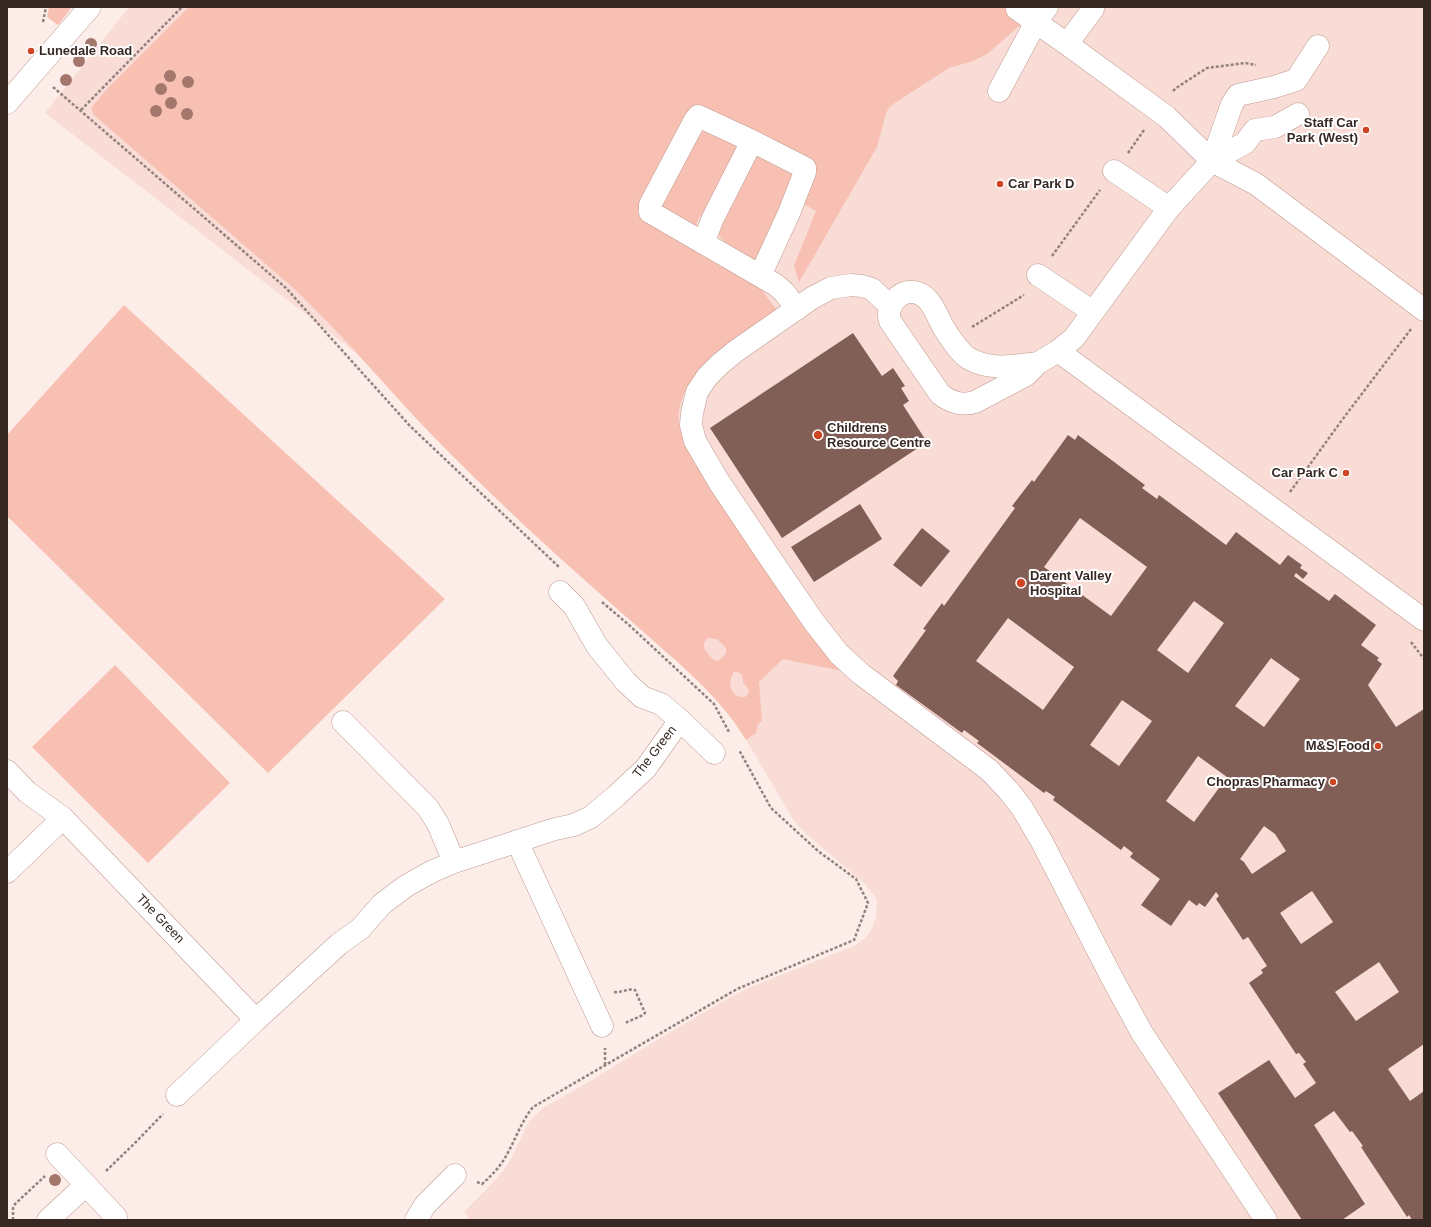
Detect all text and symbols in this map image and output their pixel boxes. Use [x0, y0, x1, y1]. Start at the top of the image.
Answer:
place label: Lunedale Road [39, 43, 132, 59]
marker: Lunedale Road [26, 46, 36, 56]
place label: Staff Car Park (West) [1287, 115, 1358, 146]
marker: Staff Car Park (West) [1361, 125, 1371, 135]
place label: Car Park D [1008, 176, 1074, 192]
marker: Car Park D [995, 179, 1005, 189]
place label: Childrens Resource Centre [827, 420, 931, 451]
marker: Childrens Resource Centre [812, 429, 824, 441]
place label: Car Park C [1272, 465, 1338, 481]
marker: Car Park C [1341, 468, 1351, 478]
place label: Darent Valley Hospital [1030, 568, 1112, 599]
marker: Darent Valley Hospital [1015, 577, 1027, 589]
street label: The Green [630, 723, 680, 781]
place label: M&S Food [1306, 738, 1370, 754]
marker: M&S Food [1373, 741, 1383, 751]
place label: Chopras Pharmacy [1207, 774, 1325, 790]
marker: Chopras Pharmacy [1328, 777, 1338, 787]
street label: The Green [133, 891, 187, 947]

